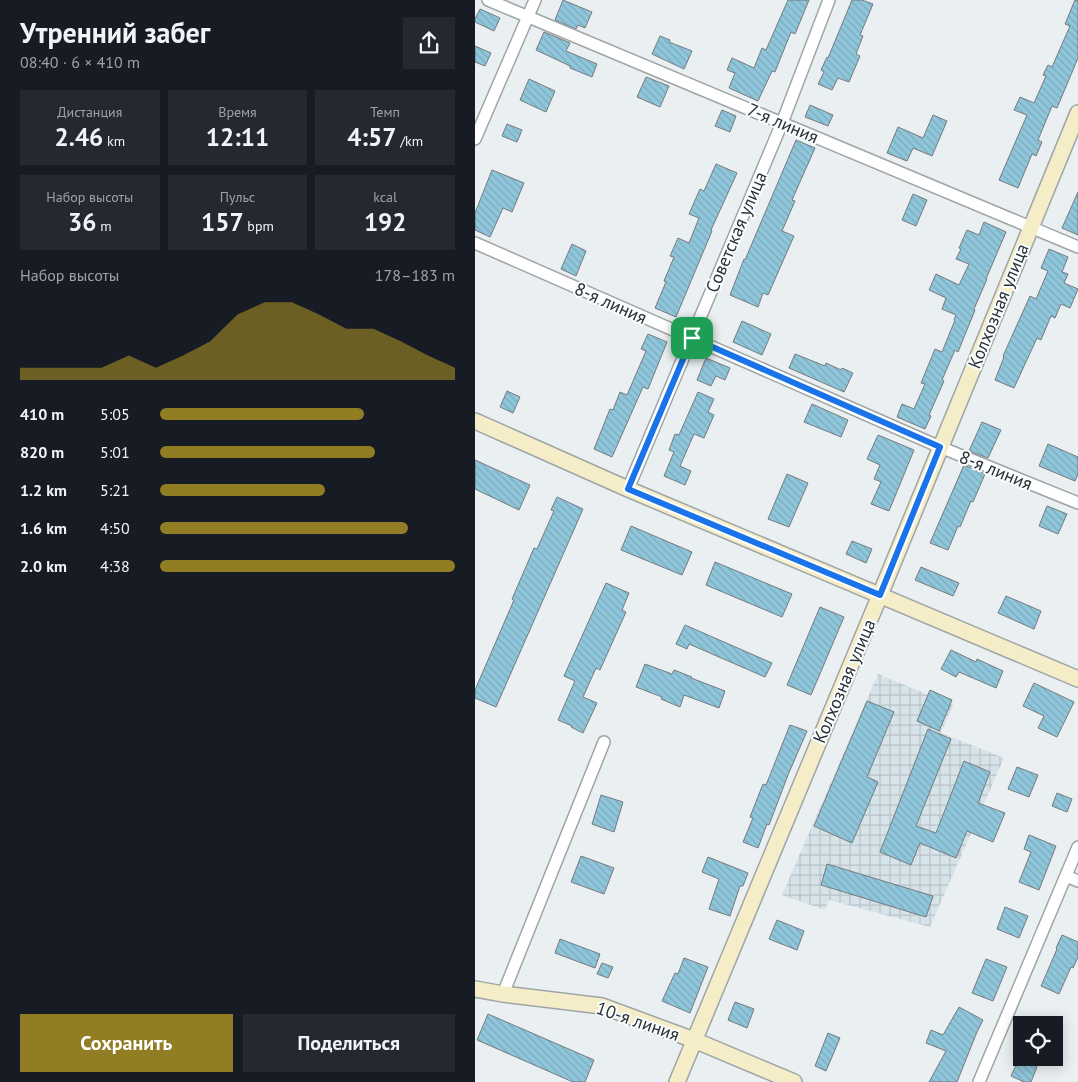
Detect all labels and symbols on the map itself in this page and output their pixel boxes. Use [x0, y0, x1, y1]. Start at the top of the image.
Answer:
street label: 7-я линия [744, 98, 822, 148]
street label: Советская улица [700, 168, 772, 296]
street label: Колхозная улица [962, 240, 1034, 372]
street label: 8-я линия [571, 277, 651, 329]
pin [671, 317, 713, 359]
street label: 8-я линия [956, 445, 1036, 495]
street label: Колхозная улица [807, 615, 881, 747]
street label: 10-я линия [593, 996, 683, 1046]

